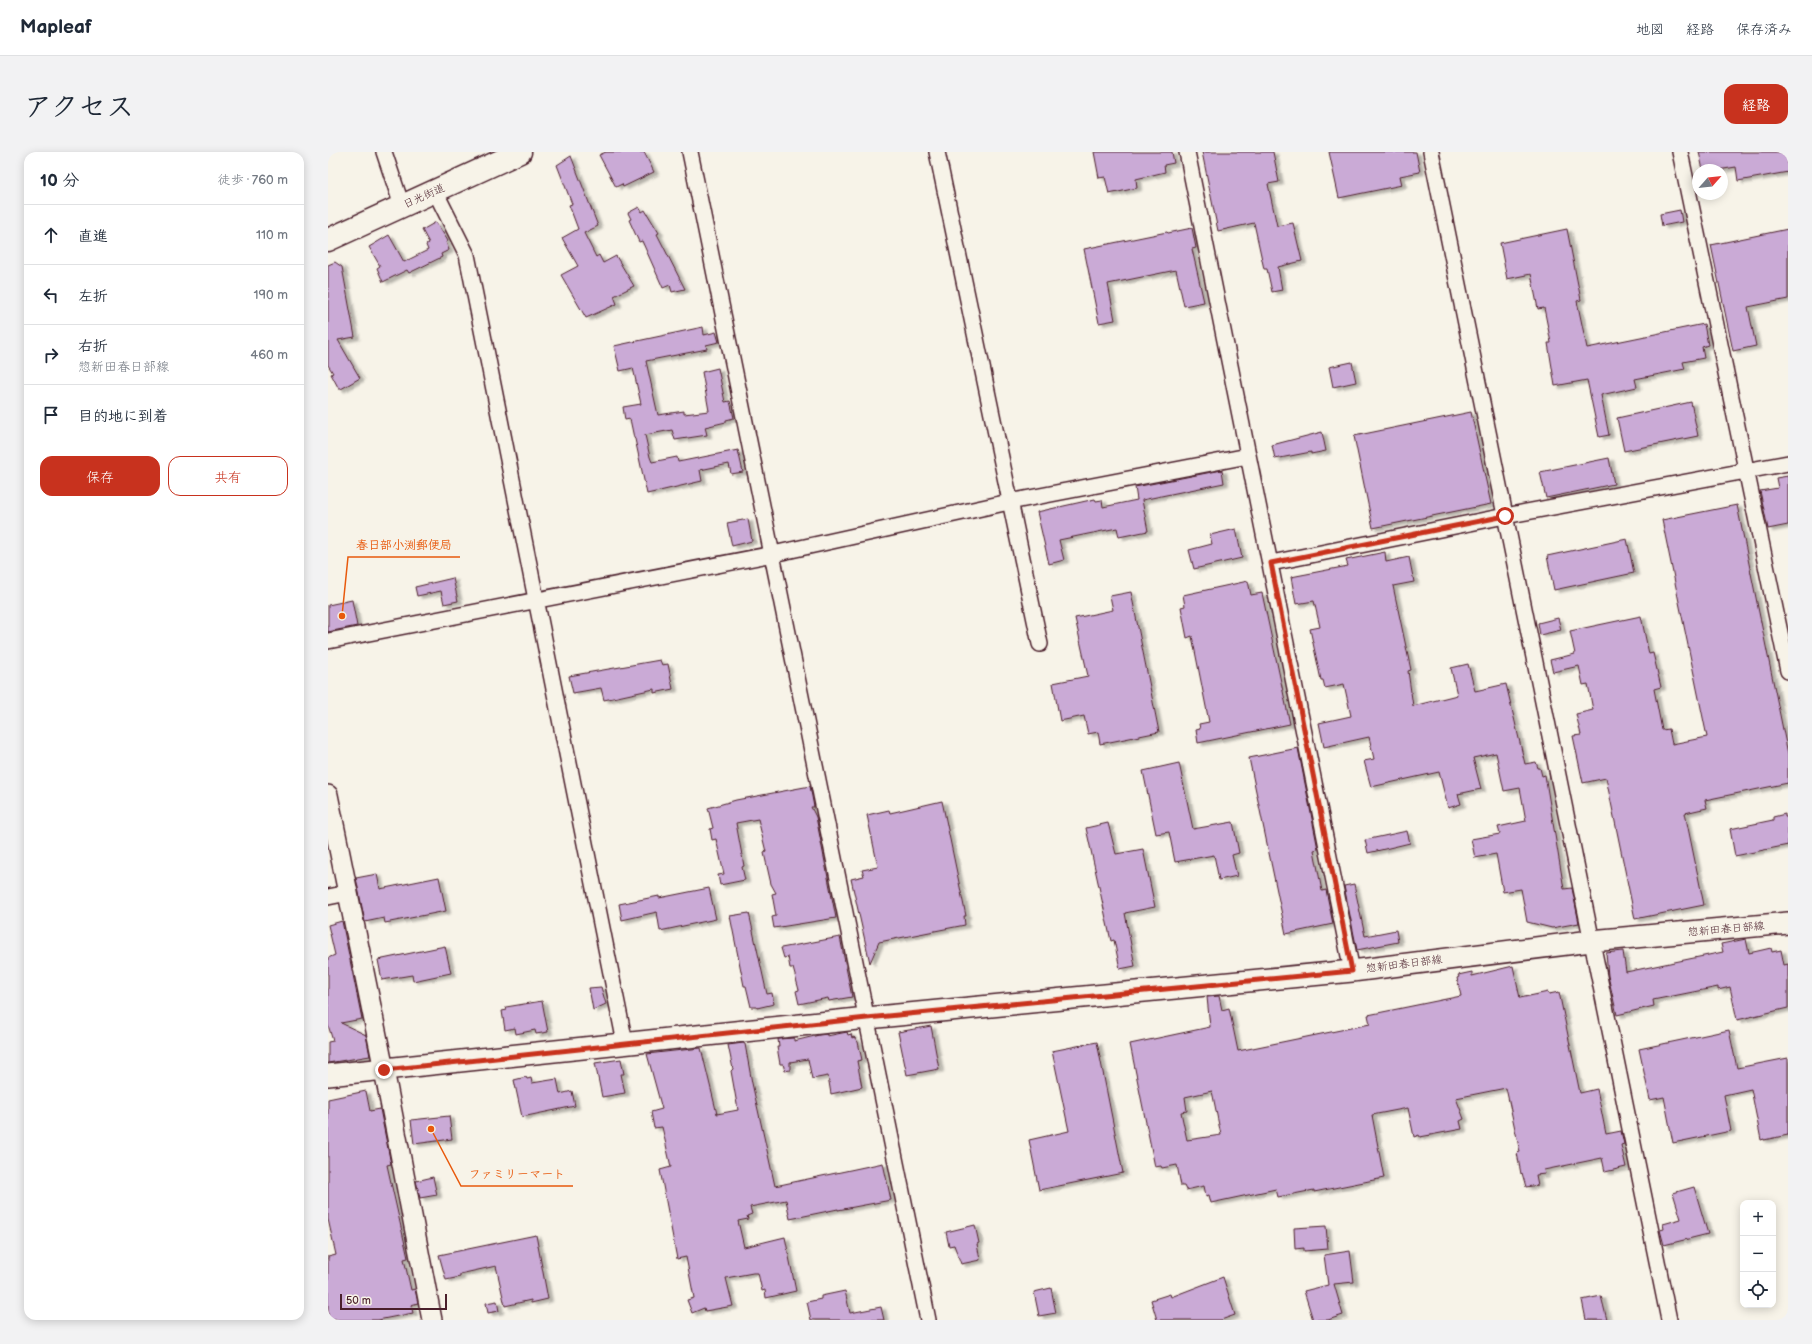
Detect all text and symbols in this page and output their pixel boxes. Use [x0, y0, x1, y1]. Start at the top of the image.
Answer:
text: Mapleaf [20, 16, 92, 39]
text: 地図 [1636, 21, 1664, 38]
text: 経路 [1686, 21, 1714, 38]
text: 保存済み [1736, 21, 1792, 38]
button: 経路 [1724, 84, 1788, 124]
text: アクセス [24, 91, 134, 124]
north arrow [1692, 164, 1728, 200]
text: 10 分 [40, 171, 79, 191]
text: 徒歩 · 760 m [218, 172, 288, 188]
street label: 日光街道 [401, 181, 447, 211]
icon: ahead [40, 224, 62, 246]
text: 直進 [78, 227, 108, 246]
text: 110 m [256, 227, 288, 243]
icon: left [40, 284, 62, 306]
text: 左折 [78, 287, 108, 306]
text: 190 m [254, 287, 288, 303]
text: 右折 [78, 337, 108, 356]
icon: right [40, 344, 62, 366]
text: 460 m [250, 347, 288, 363]
text: 惣新田春日部線 [78, 359, 169, 375]
icon: arrive [40, 404, 62, 426]
text: 目的地に到着 [78, 407, 168, 426]
button: 保存 [40, 456, 160, 496]
button: 共有 [168, 456, 288, 496]
route start [1496, 507, 1514, 525]
callout: 春日部小渕郵便局 [348, 533, 460, 557]
text: 春日部小渕郵便局 [356, 538, 452, 553]
street label: 惣新田春日部線 [1687, 919, 1765, 939]
street label: 惣新田春日部線 [1365, 953, 1443, 975]
route end [375, 1061, 393, 1079]
callout: ファミリーマート [461, 1162, 573, 1186]
text: ファミリーマート [469, 1167, 565, 1182]
map controls [1740, 1200, 1776, 1308]
button: + [1740, 1200, 1776, 1236]
button: − [1740, 1236, 1776, 1272]
button: locate [1740, 1272, 1776, 1308]
scale bar [340, 1292, 447, 1311]
text: 50 m [346, 1294, 371, 1307]

